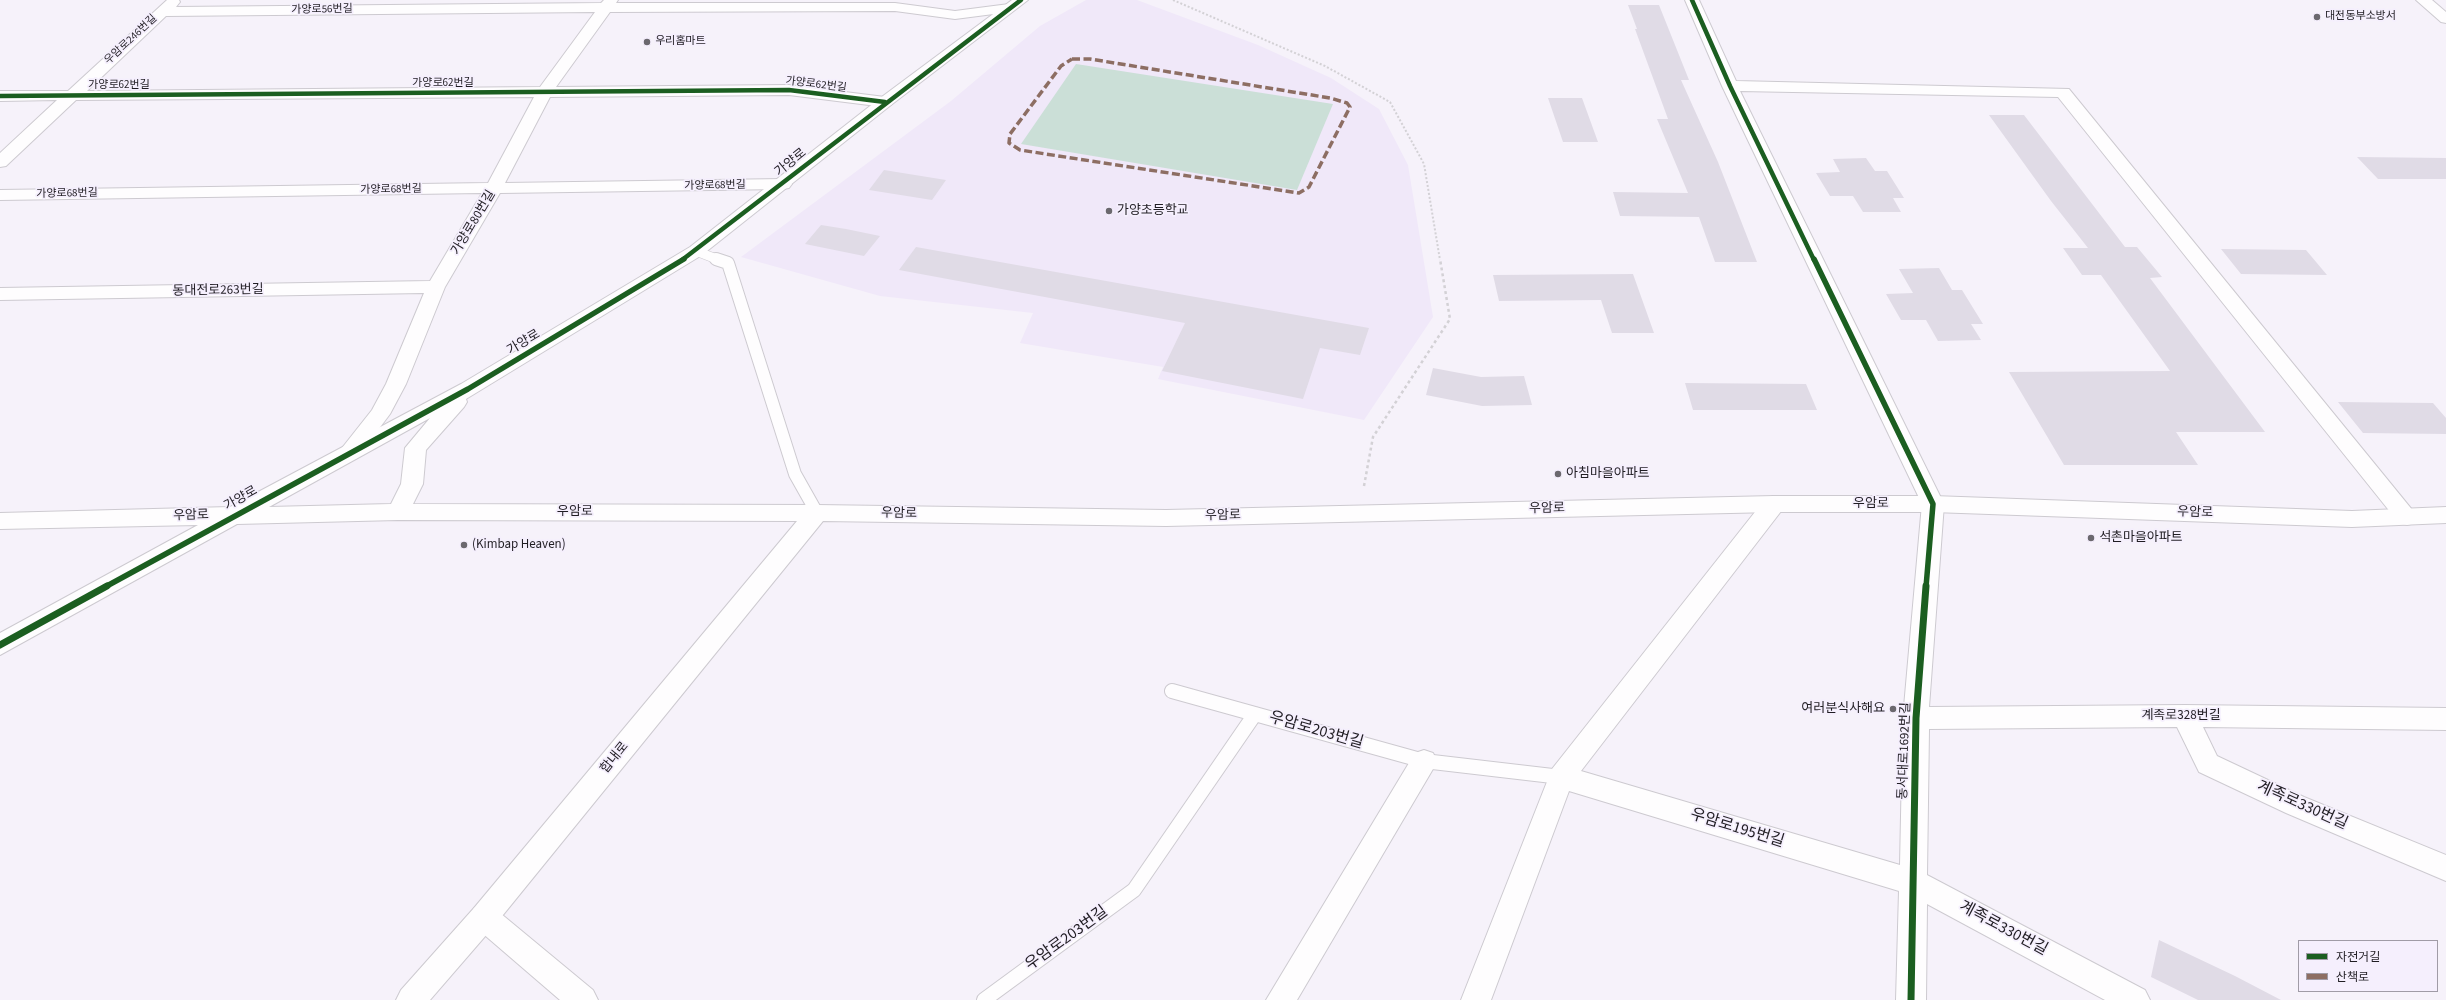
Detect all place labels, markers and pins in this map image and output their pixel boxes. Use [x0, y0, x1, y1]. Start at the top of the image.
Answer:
place label: 대전동부소방서 [2325, 10, 2396, 24]
marker: 대전동부소방서 [2312, 12, 2322, 22]
place label: 우리홈마트 [655, 35, 706, 49]
marker: 우리홈마트 [642, 37, 652, 47]
place label: 가양초등학교 [1117, 203, 1189, 219]
marker: 가양초등학교 [1104, 206, 1114, 216]
place label: 아침마을아파트 [1566, 466, 1650, 482]
marker: 아침마을아파트 [1553, 469, 1563, 479]
place label: 석촌마을아파트 [2099, 530, 2183, 546]
marker: 석촌마을아파트 [2086, 533, 2096, 543]
place label: (Kimbap Heaven) [472, 537, 566, 553]
marker: (Kimbap Heaven) [459, 540, 469, 550]
place label: 여러분식사해요 [1801, 701, 1885, 717]
marker: 여러분식사해요 [1888, 704, 1898, 714]

